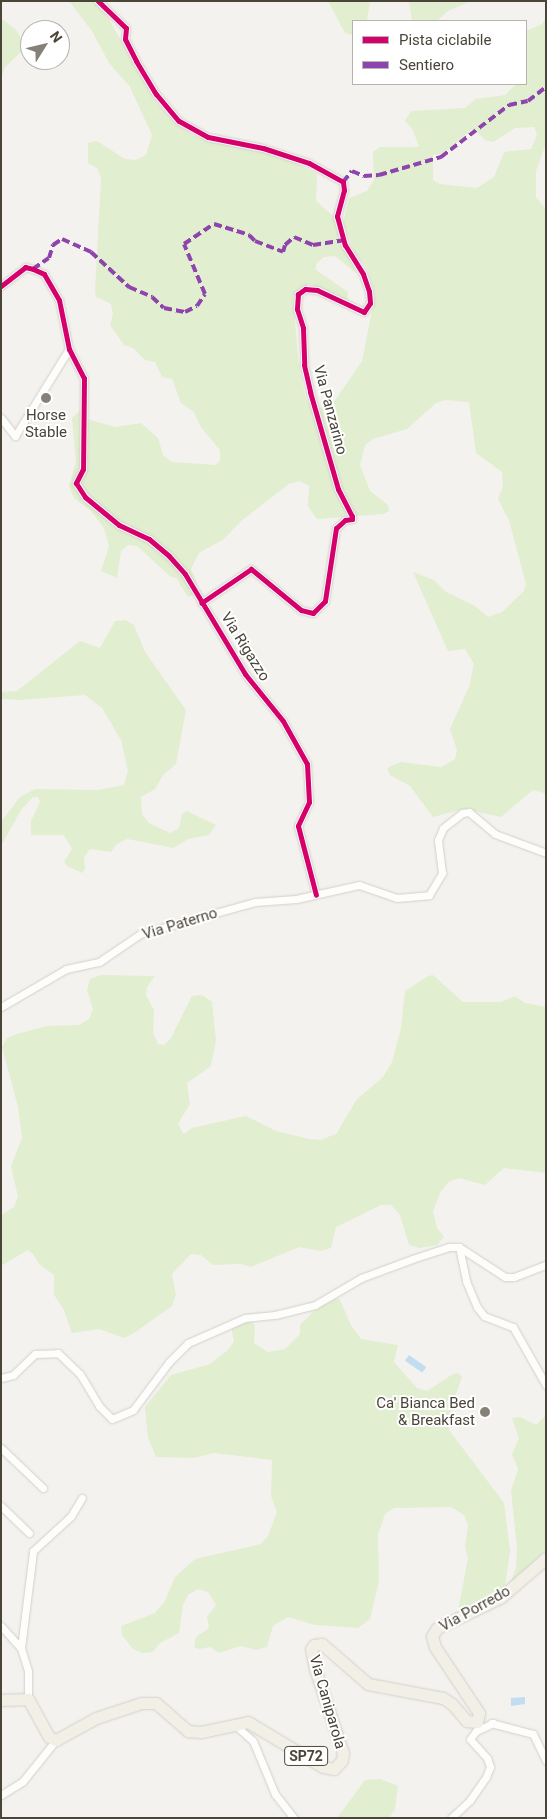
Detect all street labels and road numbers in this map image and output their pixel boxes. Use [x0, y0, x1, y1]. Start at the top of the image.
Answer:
street label: Via Panzarino [309, 363, 351, 457]
street label: Via Rigazzo [217, 609, 273, 685]
street label: Via Paterno [140, 904, 220, 944]
street label: Via Porredo [437, 1582, 513, 1636]
street label: Via Caniparola [305, 1653, 349, 1751]
road number: SP72 [284, 1744, 328, 1768]

